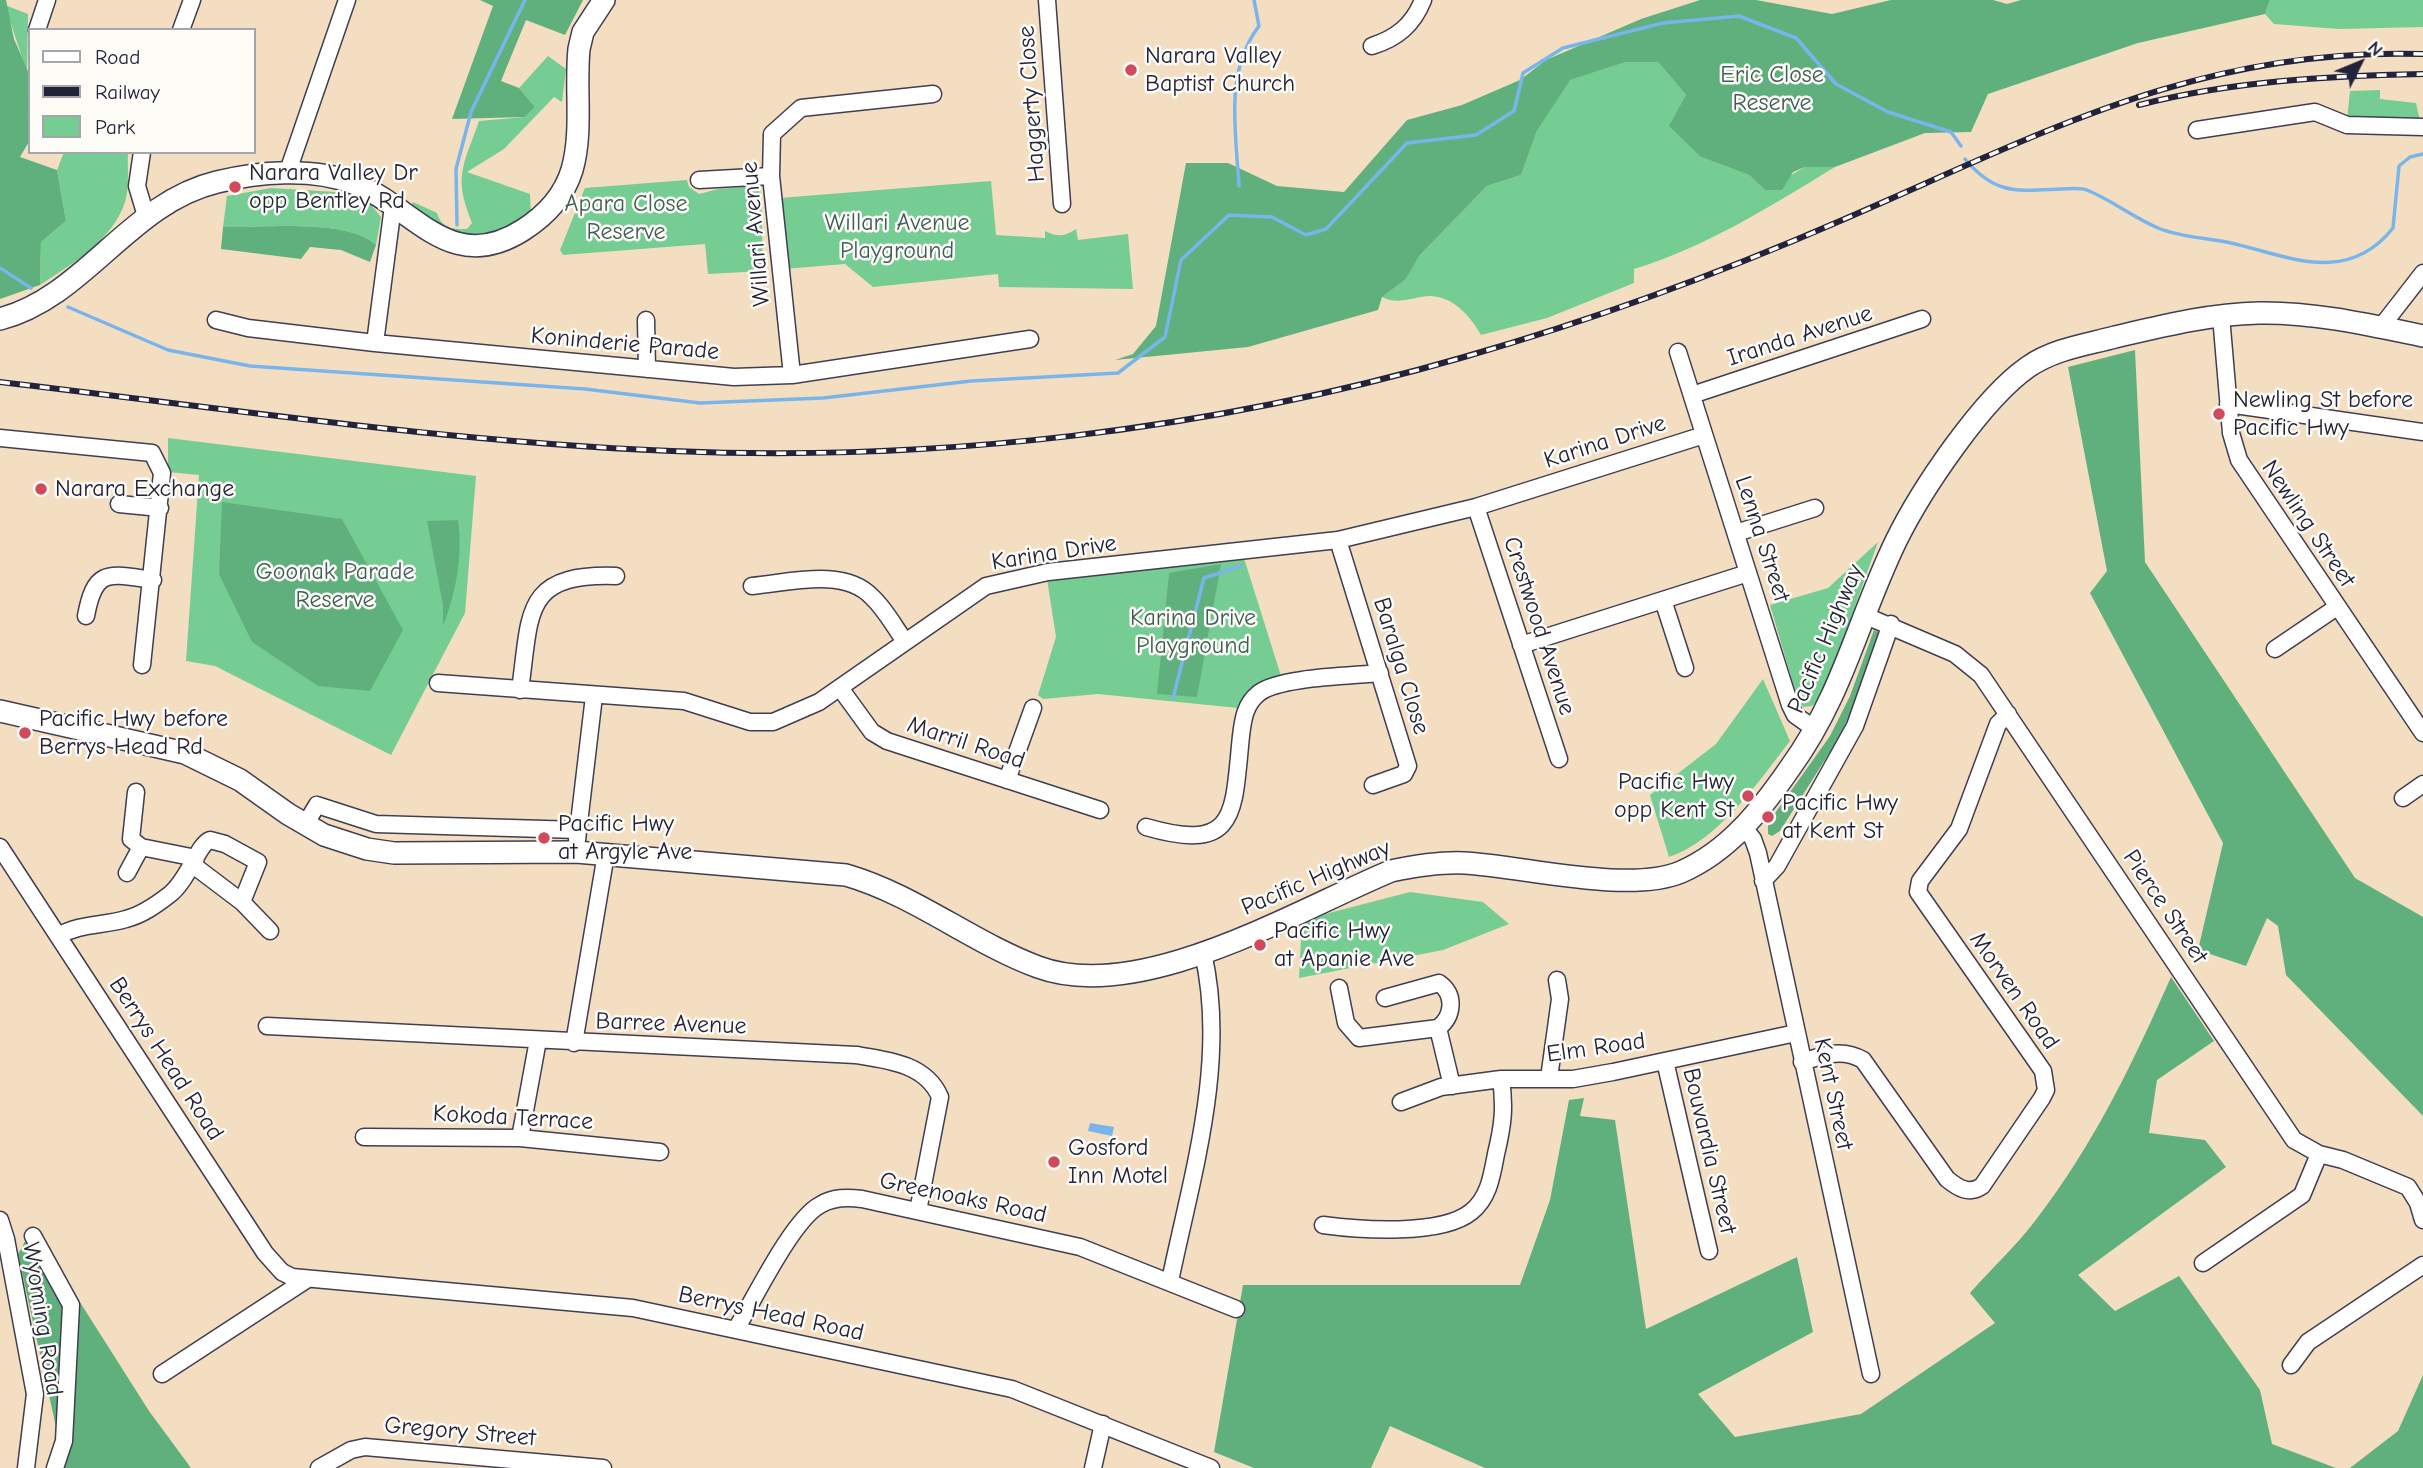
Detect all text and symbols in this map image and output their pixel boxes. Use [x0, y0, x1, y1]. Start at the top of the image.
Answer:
street label: Haggerty Close [1012, 25, 1052, 183]
legend [28, 28, 256, 154]
north arrow [2325, 28, 2395, 98]
text: N [2363, 37, 2388, 61]
place label: Narara Valley Baptist Church [1145, 42, 1295, 98]
text: Road [95, 45, 140, 69]
park label: Eric Close Reserve [1720, 61, 1824, 117]
marker: Narara Valley Baptist Church [1123, 62, 1139, 78]
text: Railway [95, 80, 160, 104]
text: Park [95, 115, 135, 139]
place label: Narara Valley Dr opp Bentley Rd [249, 159, 418, 215]
street label: Willari Avenue [735, 160, 777, 308]
marker: Narara Valley Dr opp Bentley Rd [227, 179, 243, 195]
park label: Apara Close Reserve [565, 190, 687, 246]
park label: Willari Avenue Playground [824, 209, 970, 265]
street label: Iranda Avenue [1724, 299, 1876, 373]
street label: Koninderie Parade [530, 321, 720, 367]
place label: Newling St before Pacific Hwy [2233, 386, 2413, 442]
marker: Newling St before Pacific Hwy [2211, 406, 2227, 422]
street label: Karina Drive [1541, 409, 1669, 475]
street label: Newling Street [2255, 455, 2361, 593]
street label: Lenna Street [1728, 472, 1796, 606]
place label: Narara Exchange [55, 475, 234, 503]
marker: Narara Exchange [33, 481, 49, 497]
street label: Karina Drive [989, 529, 1119, 577]
street label: Crestwood Avenue [1497, 533, 1581, 719]
park label: Goonak Parade Reserve [256, 558, 414, 614]
street label: Pacific Highway [1782, 560, 1870, 718]
street label: Baralga Close [1367, 594, 1435, 738]
park label: Karina Drive Playground [1130, 604, 1256, 660]
place label: Pacific Hwy before Berrys Head Rd [39, 705, 228, 761]
street label: Marril Road [903, 710, 1029, 776]
marker: Pacific Hwy before Berrys Head Rd [17, 725, 33, 741]
place label: Pacific Hwy opp Kent St [1614, 768, 1734, 824]
marker: Pacific Hwy opp Kent St [1740, 788, 1756, 804]
place label: Pacific Hwy at Kent St [1782, 789, 1898, 845]
marker: Pacific Hwy at Kent St [1760, 809, 1776, 825]
place label: Pacific Hwy at Argyle Ave [558, 810, 692, 866]
marker: Pacific Hwy at Argyle Ave [536, 830, 552, 846]
street label: Pacific Highway [1237, 834, 1395, 922]
street label: Pierce Street [2116, 844, 2214, 970]
place label: Pacific Hwy at Apanie Ave [1274, 917, 1415, 973]
street label: Morven Road [1963, 927, 2065, 1055]
marker: Pacific Hwy at Apanie Ave [1252, 937, 1268, 953]
street label: Berrys Head Road [102, 972, 230, 1146]
street label: Barree Avenue [595, 1007, 747, 1041]
street label: Elm Road [1545, 1027, 1647, 1069]
street label: Kent Street [1807, 1035, 1859, 1153]
street label: Bouvardia Street [1676, 1065, 1742, 1237]
street label: Kokoda Terrace [432, 1099, 594, 1137]
place label: Gosford Inn Motel [1068, 1134, 1168, 1190]
marker: Gosford Inn Motel [1046, 1154, 1062, 1170]
street label: Greenoaks Road [877, 1166, 1049, 1230]
street label: Wyoming Road [16, 1240, 68, 1398]
street label: Berrys Head Road [676, 1280, 866, 1348]
street label: Gregory Street [383, 1411, 537, 1453]

